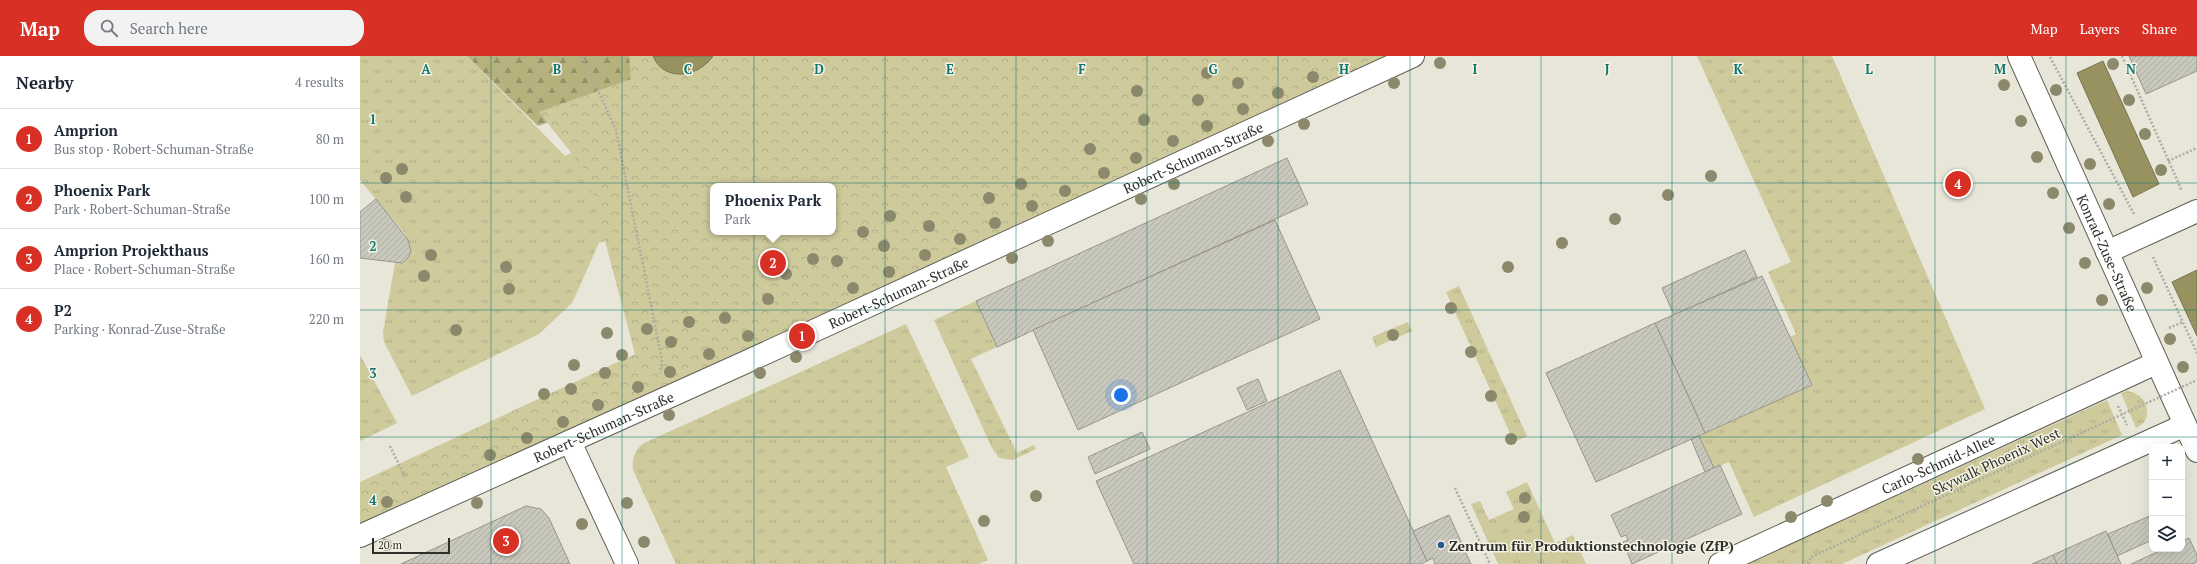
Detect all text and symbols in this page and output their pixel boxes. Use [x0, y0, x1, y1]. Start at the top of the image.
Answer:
search box [84, 10, 364, 46]
text: Map [20, 16, 60, 41]
icon: search [98, 17, 120, 39]
text: Search here [130, 18, 208, 38]
text: Map [2031, 19, 2058, 38]
text: Layers [2080, 19, 2120, 38]
text: Share [2142, 19, 2177, 38]
text: A [421, 60, 431, 78]
text: B [553, 60, 561, 78]
text: C [684, 60, 692, 78]
text: D [814, 60, 824, 78]
text: E [946, 60, 954, 78]
text: F [1078, 60, 1086, 78]
text: G [1208, 60, 1218, 78]
text: H [1339, 60, 1349, 78]
text: I [1473, 60, 1478, 78]
text: J [1605, 60, 1610, 78]
text: K [1733, 60, 1743, 78]
text: L [1865, 60, 1873, 78]
text: M [1994, 60, 2006, 78]
text: N [2126, 60, 2136, 78]
text: Nearby [16, 71, 74, 94]
text: 4 results [295, 73, 344, 91]
text: 1 [369, 110, 377, 128]
street label: Robert-Schuman-Straße [1120, 117, 1266, 197]
text: Amprion [54, 120, 118, 140]
text: 1 [25, 130, 33, 148]
text: 80 m [316, 130, 344, 148]
text: Bus stop · Robert-Schuman-Straße [54, 140, 254, 158]
pin: 4 [1945, 169, 1971, 199]
text: Phoenix Park [54, 180, 150, 200]
popup [710, 183, 836, 235]
text: 2 [25, 190, 33, 208]
text: 100 m [309, 190, 344, 208]
text: Phoenix Park [725, 190, 821, 210]
street label: Konrad-Zuse-Straße [2073, 191, 2142, 315]
text: Park · Robert-Schuman-Straße [54, 200, 230, 218]
text: Park [725, 210, 751, 228]
text: 2 [369, 237, 377, 255]
text: Amprion Projekthaus [54, 240, 209, 260]
pin: 2 [760, 248, 786, 278]
text: 3 [25, 250, 33, 268]
text: 160 m [309, 250, 344, 268]
street label: Robert-Schuman-Straße [825, 252, 971, 332]
text: Place · Robert-Schuman-Straße [54, 260, 235, 278]
text: P2 [54, 300, 72, 320]
text: 4 [25, 310, 33, 328]
text: 220 m [309, 310, 344, 328]
text: Parking · Konrad-Zuse-Straße [54, 320, 226, 338]
pin: 1 [789, 321, 815, 351]
text: 3 [369, 364, 377, 382]
your location [1111, 385, 1131, 405]
street label: Robert-Schuman-Straße [530, 386, 677, 466]
street label: Skywalk Phoenix West [1929, 423, 2064, 499]
street label: Carlo-Schmid-Allee [1878, 429, 1998, 498]
map controls [2149, 444, 2185, 552]
button: + [2149, 444, 2185, 480]
button: − [2149, 480, 2185, 516]
text: 4 [369, 491, 377, 509]
button: layers [2149, 516, 2185, 552]
pin: 3 [493, 526, 519, 556]
scale bar [372, 536, 450, 555]
place label: Zentrum für Produktionstechnologie (ZfP) [1449, 536, 1734, 555]
text: 20 m [378, 538, 402, 552]
marker: Zentrum für Produktionstechnologie (ZfP) [1436, 540, 1446, 550]

